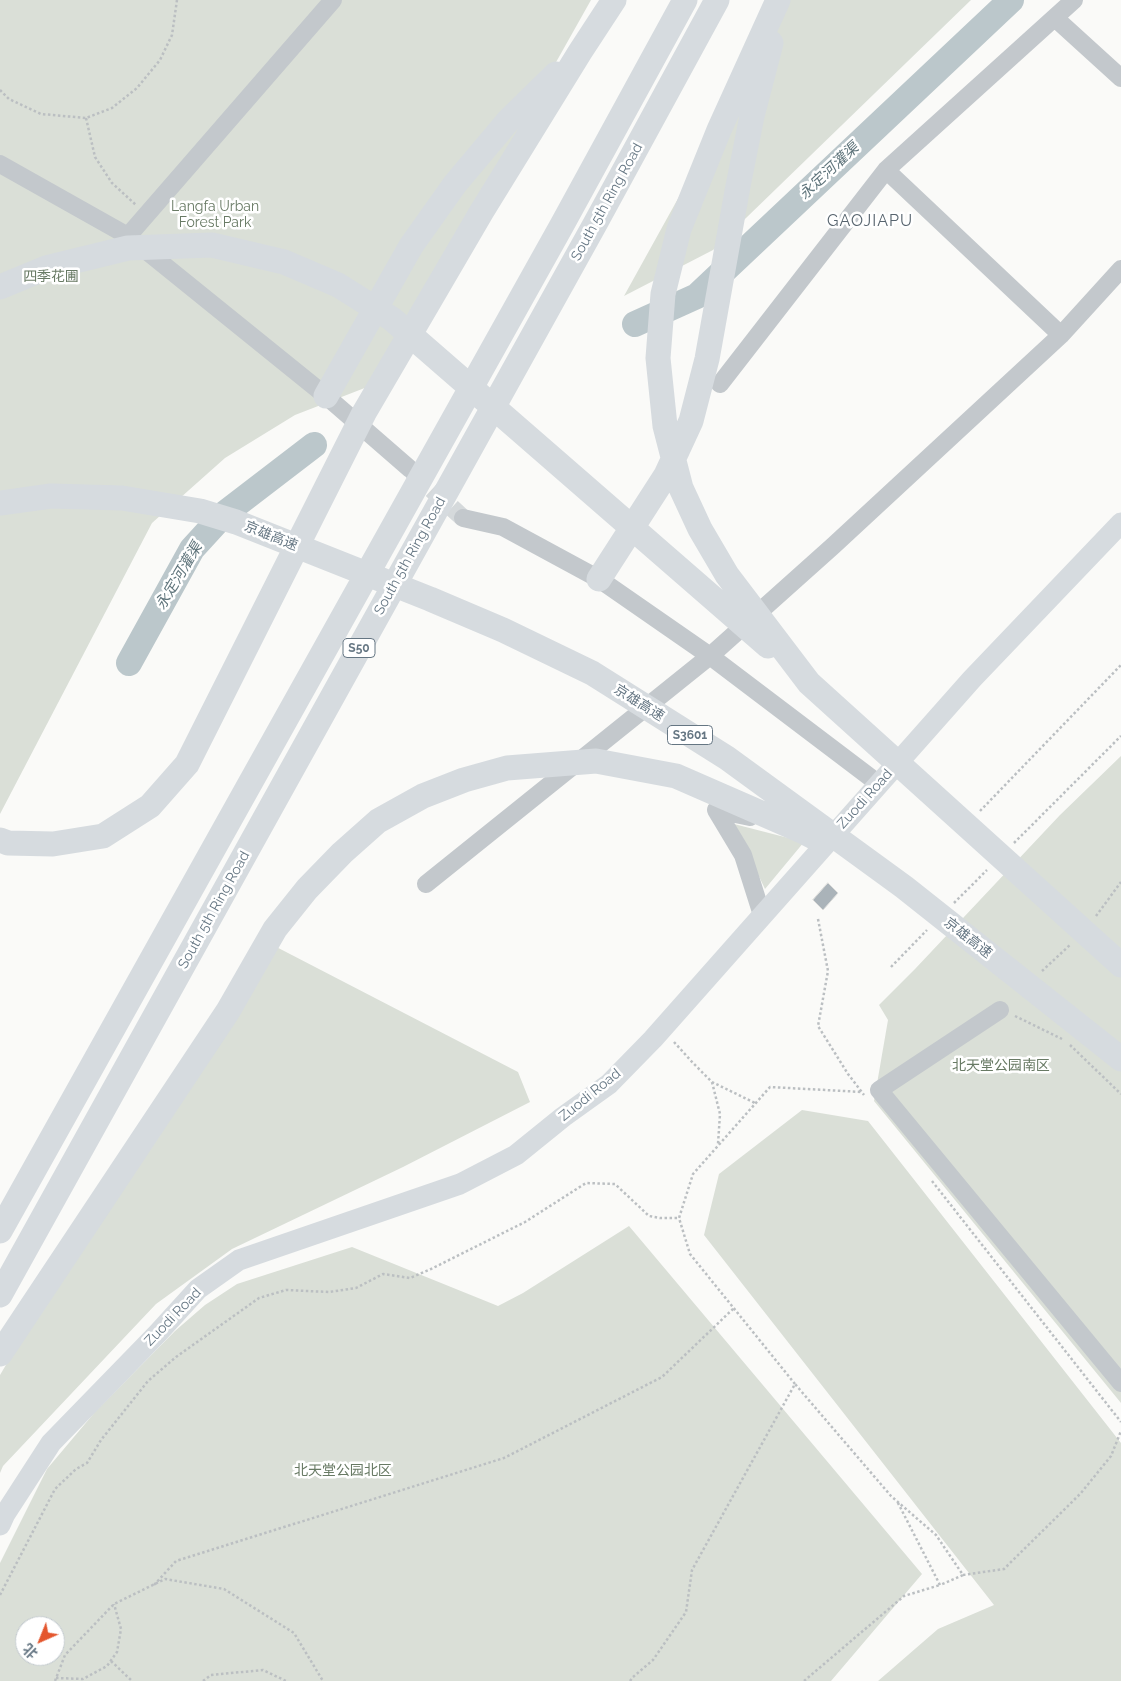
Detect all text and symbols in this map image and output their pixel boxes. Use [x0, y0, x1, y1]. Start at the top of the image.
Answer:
water label: 永定河灌渠 [795, 139, 863, 203]
street label: South 5th Ring Road [568, 140, 646, 264]
park label: Langfa Urban Forest Park [171, 199, 259, 232]
district label: GAOJIAPU [826, 211, 914, 231]
park label: 四季花圃 [23, 269, 79, 285]
street label: South 5th Ring Road [371, 494, 449, 618]
street label: 京雄高速 [242, 518, 300, 554]
water label: 永定河灌渠 [152, 539, 206, 613]
road number: S50 [343, 638, 375, 658]
street label: 京雄高速 [611, 681, 667, 725]
road number: S3601 [668, 726, 712, 744]
street label: Zuodi Road [834, 766, 896, 832]
street label: South 5th Ring Road [175, 848, 253, 972]
street label: 京雄高速 [941, 914, 995, 962]
park label: 北天堂公园南区 [952, 1058, 1050, 1074]
street label: Zuodi Road [556, 1065, 624, 1125]
street label: Zuodi Road [141, 1284, 205, 1350]
park label: 北天堂公园北区 [294, 1463, 392, 1479]
north arrow [15, 1616, 65, 1666]
text: 北 [20, 1640, 41, 1662]

